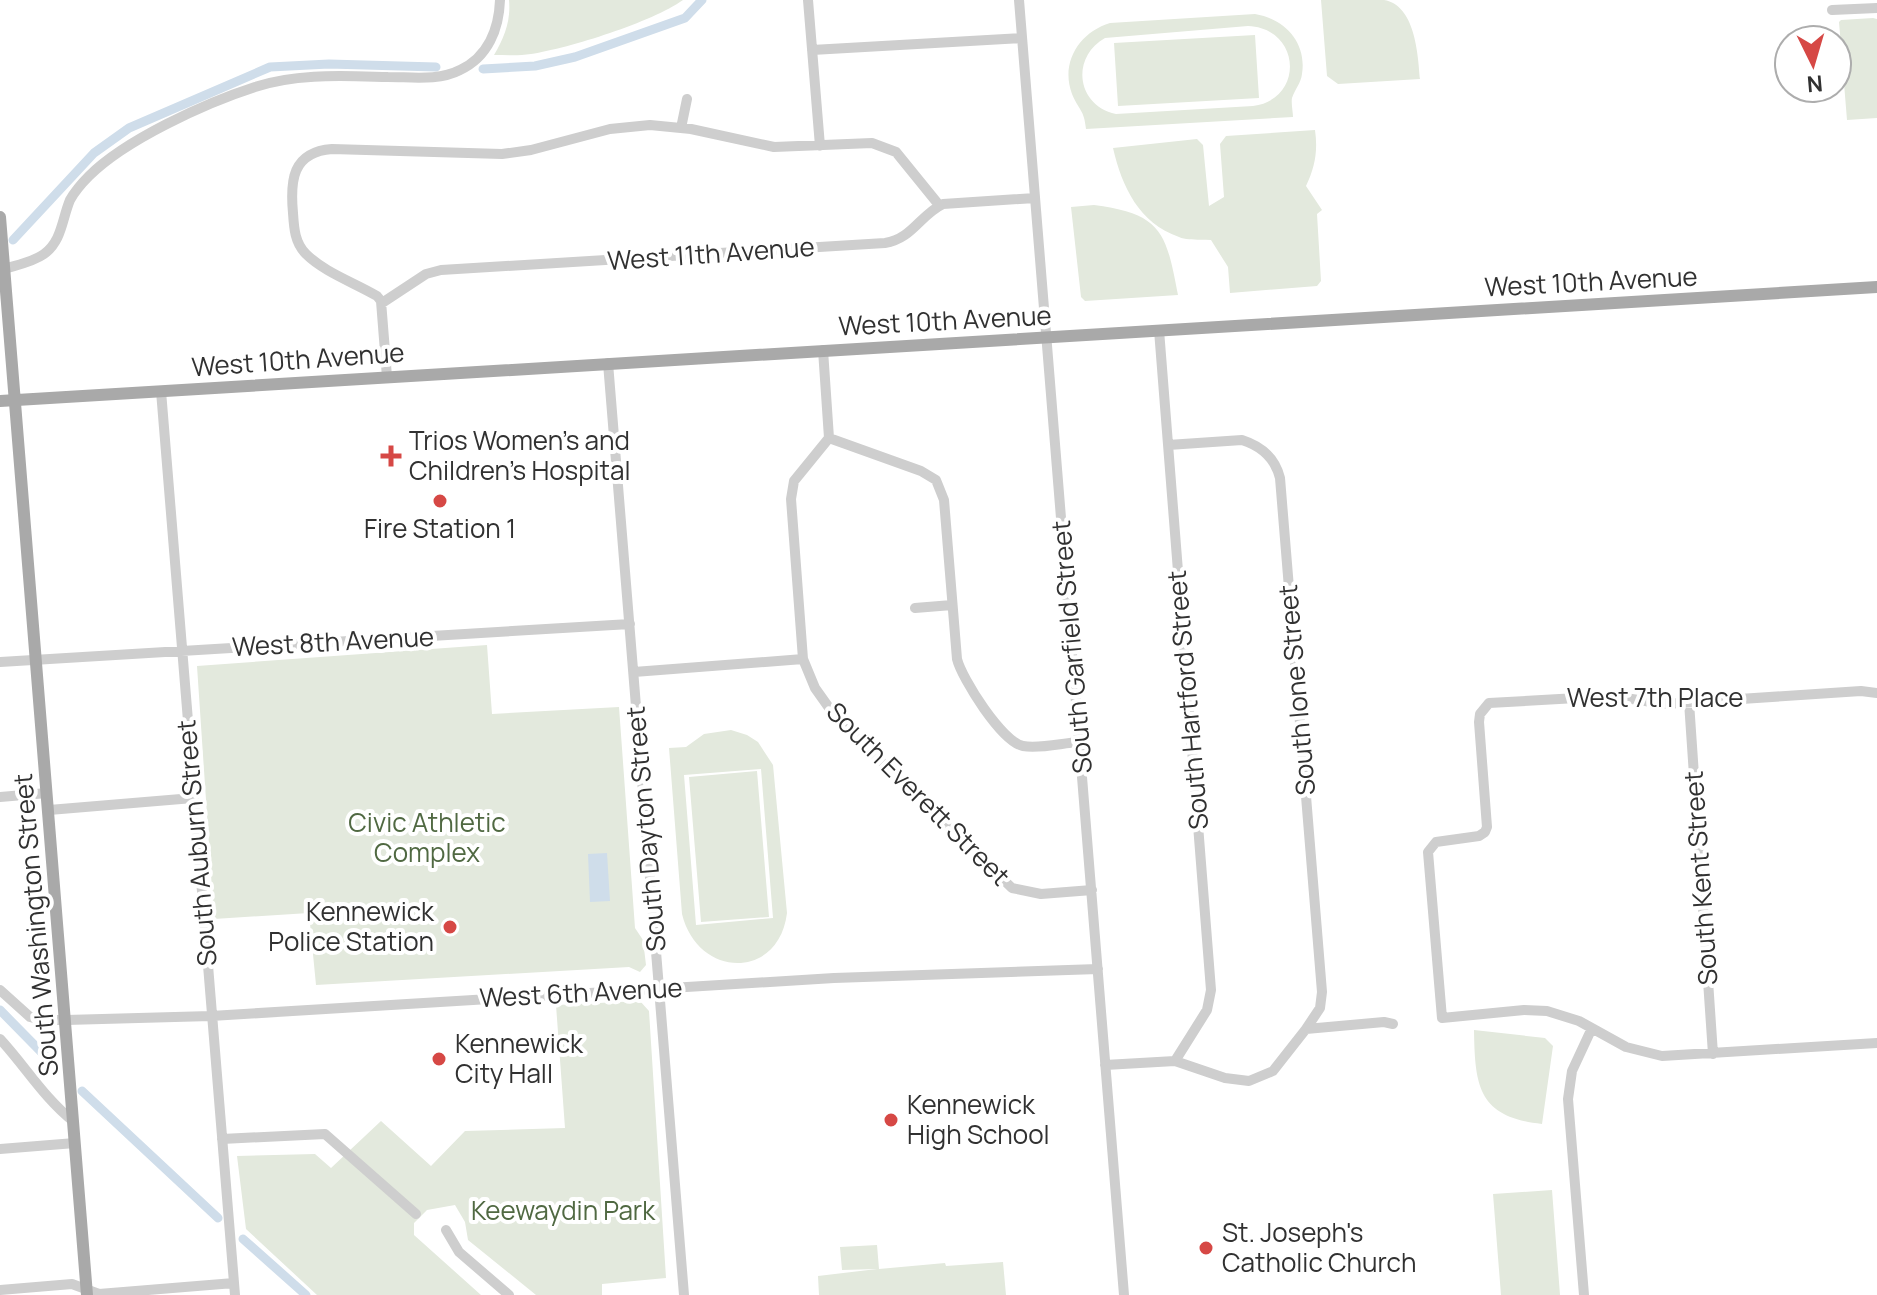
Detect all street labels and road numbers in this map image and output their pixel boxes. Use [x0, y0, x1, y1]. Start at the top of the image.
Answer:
street label: West 11th Avenue [606, 228, 816, 278]
street label: West 10th Avenue [1484, 257, 1698, 305]
street label: West 10th Avenue [838, 296, 1052, 344]
street label: West 10th Avenue [190, 334, 406, 384]
street label: South Garfield Street [1042, 519, 1100, 775]
street label: South Hartford Street [1158, 569, 1216, 831]
street label: South Ione Street [1269, 583, 1323, 797]
street label: West 8th Avenue [231, 618, 435, 664]
street label: West 7th Place [1567, 679, 1743, 715]
street label: South Everett Street [819, 694, 1018, 893]
street label: South Dayton Street [616, 705, 674, 953]
street label: South Auburn Street [167, 718, 225, 968]
street label: South Kent Street [1675, 770, 1725, 986]
street label: South Washington Street [4, 772, 66, 1078]
street label: West 6th Avenue [478, 969, 683, 1015]

